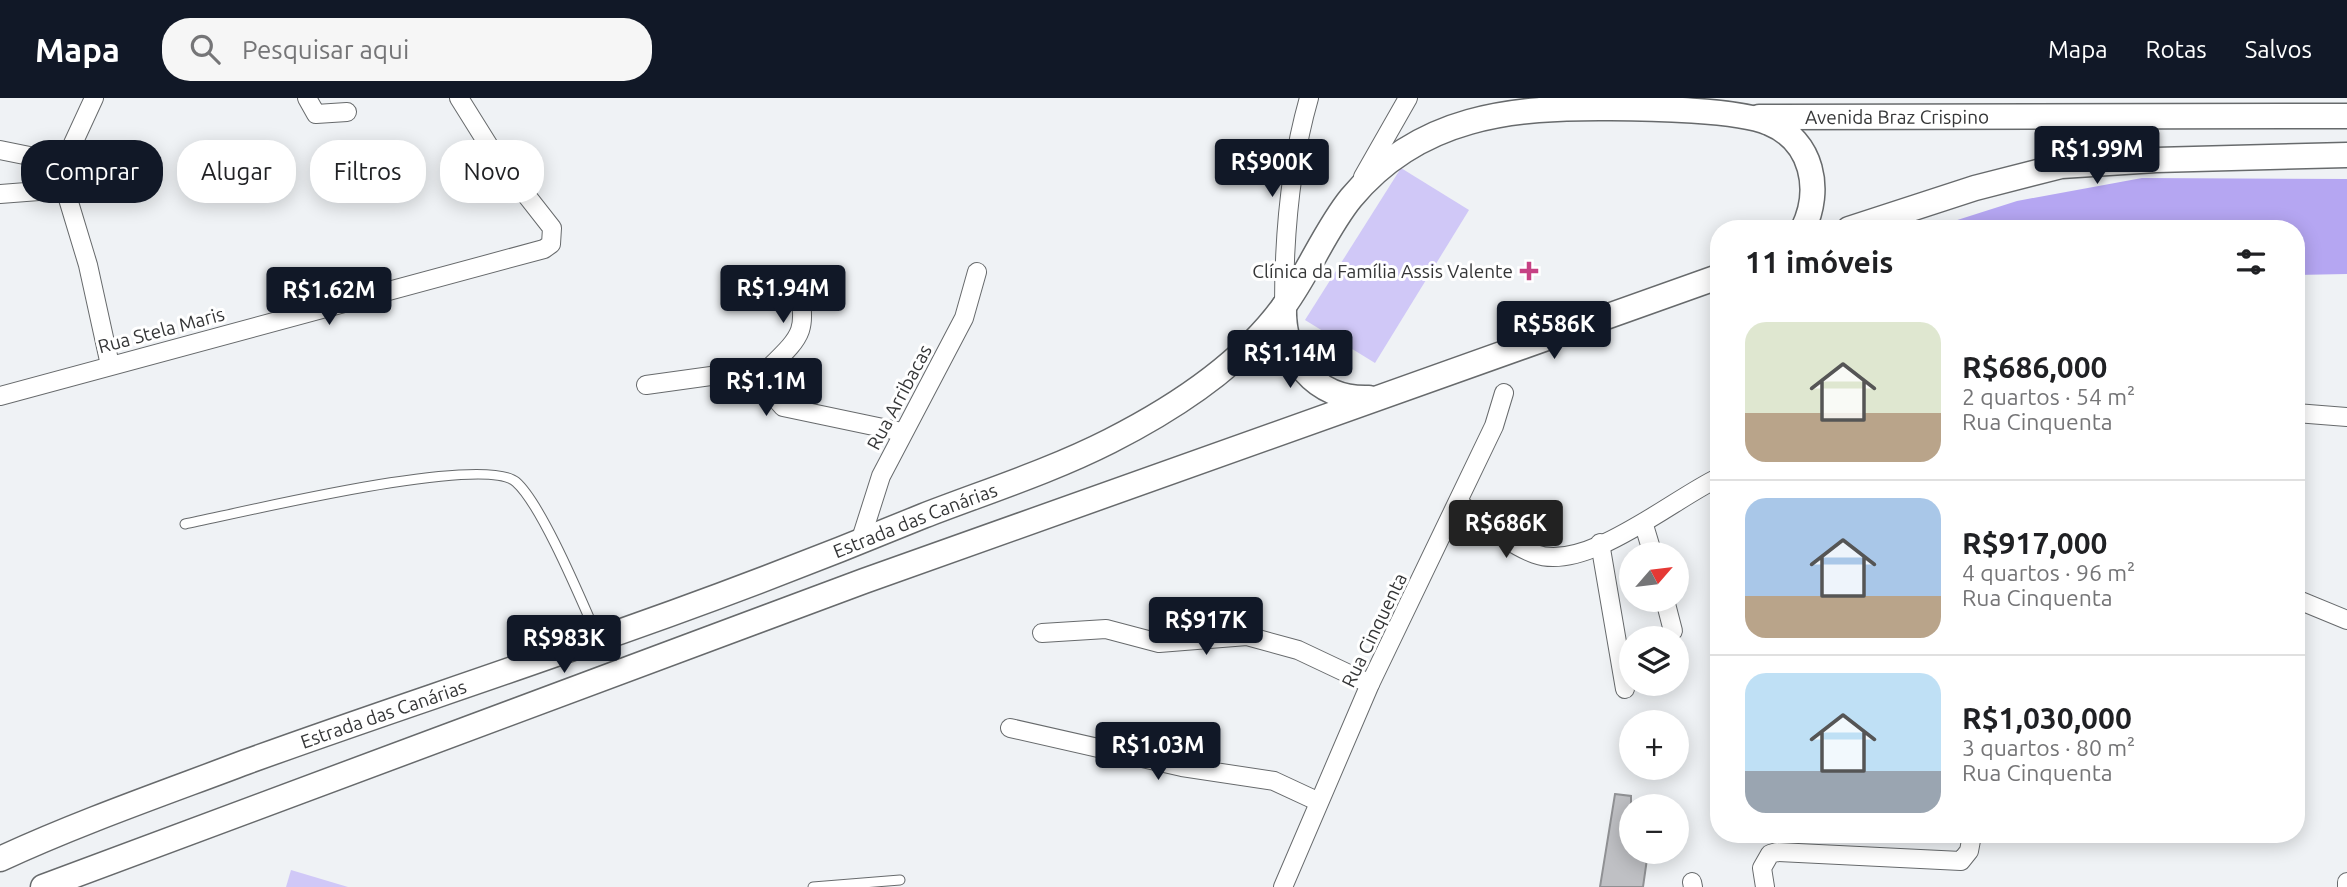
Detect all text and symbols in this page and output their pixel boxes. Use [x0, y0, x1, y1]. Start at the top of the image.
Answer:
search box [162, 18, 652, 81]
icon: search [186, 30, 224, 68]
text: Mapa [35, 31, 120, 68]
text: Pesquisar aqui [242, 35, 409, 64]
text: Mapa [2048, 36, 2108, 63]
text: Rotas [2146, 36, 2207, 63]
text: Salvos [2245, 36, 2312, 63]
street label: Avenida Braz Crispino [1805, 106, 1989, 128]
pin: R$1.99M [2032, 126, 2162, 186]
text: R$1.99M [2050, 136, 2144, 161]
chip: Comprar [21, 140, 163, 203]
chip: Alugar [177, 140, 296, 203]
chip: Filtros [310, 140, 426, 203]
chip: Novo [440, 140, 544, 203]
pin: R$900K [1215, 140, 1329, 199]
text: R$900K [1231, 149, 1313, 174]
icon: filters [2232, 243, 2270, 281]
text: 11 imóveis [1745, 245, 1893, 279]
place label: Clínica da Família Assis Valente [1252, 260, 1513, 282]
marker: Clínica da Família Assis Valente [1519, 261, 1539, 281]
pin: R$1.94M [718, 266, 848, 325]
pin: R$1.62M [264, 268, 394, 327]
text: R$1.94M [736, 275, 830, 300]
text: R$1.62M [282, 277, 376, 302]
pin: R$586K [1497, 302, 1611, 361]
street label: Rua Stela Maris [95, 303, 227, 357]
text: R$586K [1513, 311, 1595, 336]
pin: R$1.14M [1225, 330, 1355, 390]
text: R$1.14M [1243, 340, 1337, 365]
street label: Rua Arribacas [862, 341, 936, 453]
icon: home [1801, 350, 1885, 434]
text: R$686,000 [1962, 350, 2108, 384]
pin: R$1.1M [709, 358, 823, 418]
text: R$1.1M [726, 368, 806, 393]
text: 2 quartos · 54 m² [1962, 384, 2135, 409]
text: Rua Cinquenta [1962, 409, 2113, 434]
street label: Estrada das Canárias [830, 478, 1000, 562]
pin: R$686K [1449, 500, 1563, 560]
text: R$686K [1465, 510, 1547, 535]
icon: home [1801, 526, 1885, 610]
text: R$917,000 [1962, 526, 2108, 560]
north arrow [1619, 542, 1689, 612]
map controls [1619, 542, 1689, 864]
text: 4 quartos · 96 m² [1962, 560, 2135, 585]
street label: Rua Cinquenta [1337, 569, 1411, 691]
text: Rua Cinquenta [1962, 585, 2113, 610]
pin: R$917K [1149, 598, 1263, 657]
text: R$917K [1165, 607, 1247, 632]
pin: R$983K [507, 616, 621, 675]
text: R$983K [523, 625, 605, 650]
button: layers [1619, 626, 1689, 696]
street label: Estrada das Canárias [297, 675, 469, 753]
icon: home [1801, 701, 1885, 785]
text: R$1,030,000 [1962, 701, 2132, 735]
button: + [1619, 710, 1689, 780]
pin: R$1.03M [1093, 722, 1223, 782]
text: R$1.03M [1111, 732, 1205, 757]
text: 3 quartos · 80 m² [1962, 735, 2135, 760]
text: Rua Cinquenta [1962, 760, 2113, 785]
button: − [1619, 794, 1689, 864]

